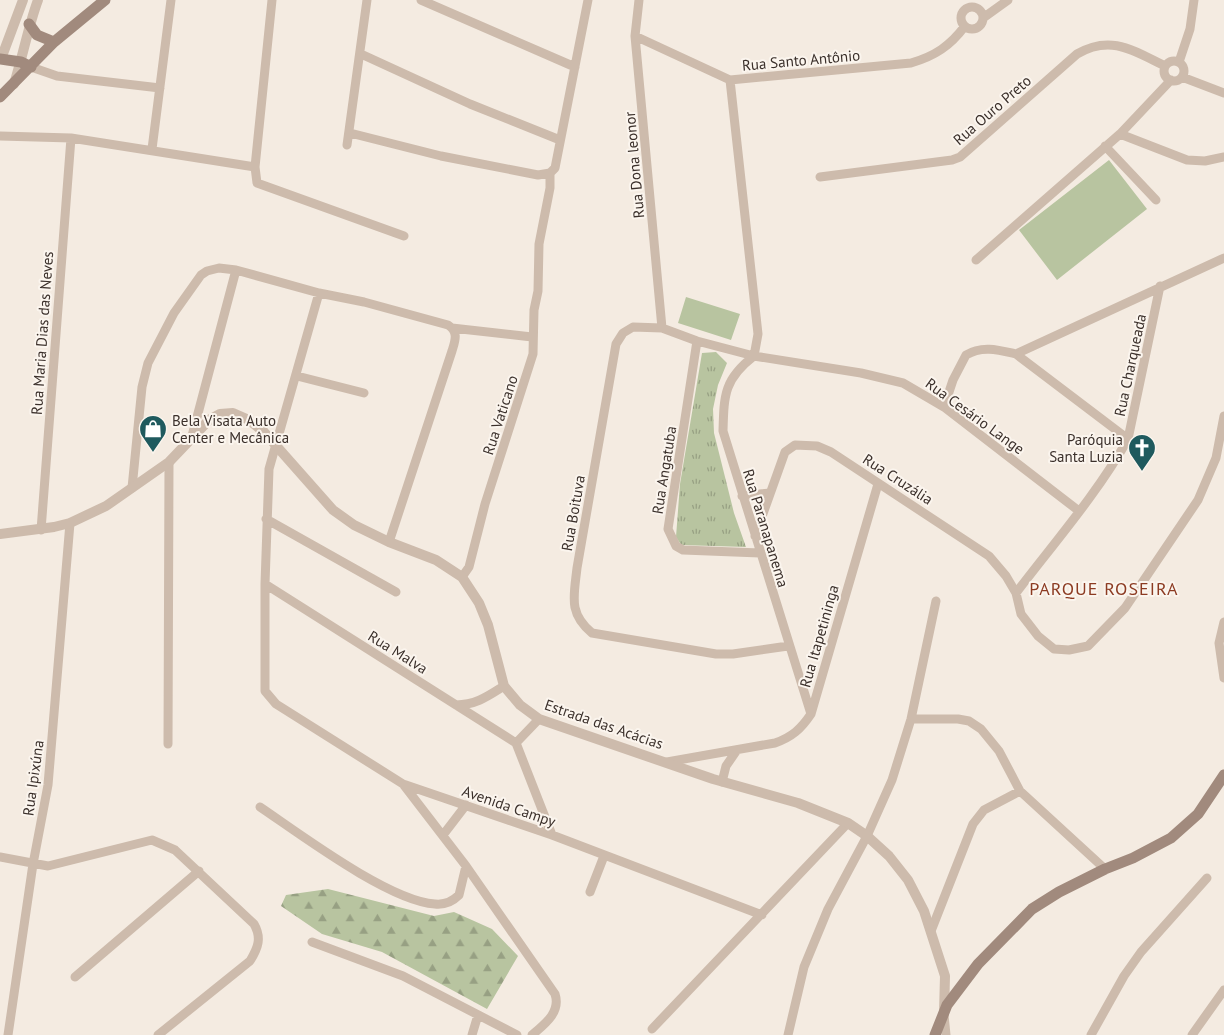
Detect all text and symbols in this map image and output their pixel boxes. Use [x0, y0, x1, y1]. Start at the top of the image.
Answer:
street label: Rua Santo Antônio [741, 45, 861, 75]
street label: Rua Ouro Preto [949, 71, 1035, 149]
street label: Rua Dona leonor [620, 111, 648, 219]
street label: Rua Maria Dias das Neves [27, 251, 57, 415]
street label: Rua Charqueada [1110, 312, 1150, 418]
street label: Rua Vaticano [478, 373, 522, 457]
street label: Rua Cesário Lange [922, 374, 1028, 458]
place label: Bela Visata Auto Center e Mecânica [172, 411, 289, 447]
shop icon: Bela Visata Auto Center e Mecânica [138, 414, 168, 453]
street label: Rua Angatuba [648, 425, 680, 515]
place label: Paróquia Santa Luzia [1049, 430, 1123, 466]
church icon: Paróquia Santa Luzia [1127, 433, 1157, 472]
street label: Rua Cruzália [859, 449, 937, 509]
street label: Rua Paranapanema [739, 467, 793, 589]
street label: Rua Boituva [557, 473, 589, 553]
district label: PARQUE ROSEIRA [1029, 577, 1179, 600]
street label: Rua Itapetininga [795, 582, 843, 690]
street label: Rua Malva [365, 626, 431, 678]
street label: Estrada das Acácias [542, 695, 666, 753]
street label: Rua Ipixúna [18, 739, 48, 817]
street label: Avenida Campy [460, 781, 558, 831]

